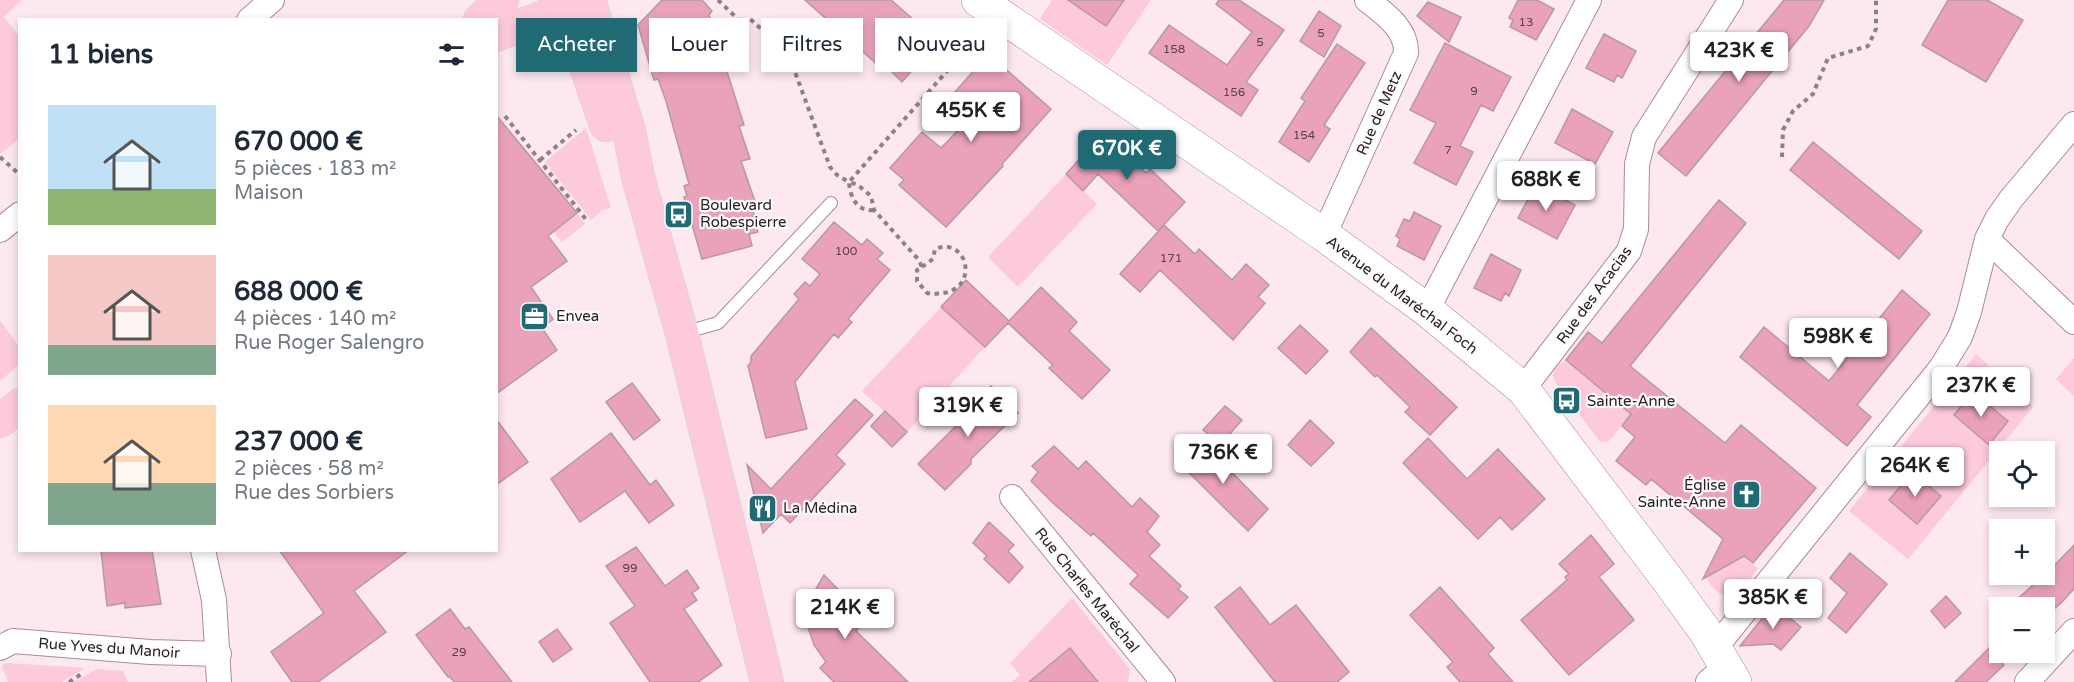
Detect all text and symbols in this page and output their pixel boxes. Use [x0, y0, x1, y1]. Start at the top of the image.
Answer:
house number: 13 [1518, 15, 1534, 29]
chip: Acheter [516, 18, 637, 72]
chip: Louer [649, 18, 749, 72]
chip: Filtres [761, 18, 863, 72]
chip: Nouveau [875, 18, 1007, 72]
house number: 5 [1317, 26, 1325, 40]
pin: 423K € [1690, 32, 1788, 83]
house number: 5 [1256, 35, 1264, 49]
icon: filters [435, 38, 468, 71]
text: 11 biens [48, 39, 153, 70]
text: 423K € [1704, 39, 1774, 63]
house number: 158 [1163, 42, 1185, 56]
street label: Rue de Metz [1352, 68, 1406, 158]
house number: 9 [1470, 84, 1478, 98]
house number: 156 [1223, 85, 1245, 99]
pin: 455K € [922, 92, 1020, 143]
text: 455K € [936, 99, 1006, 123]
text: 670 000 € [234, 126, 363, 157]
house number: 154 [1293, 128, 1316, 142]
icon: home [96, 129, 168, 201]
pin: 670K € [1078, 130, 1176, 181]
text: 670K € [1092, 137, 1162, 161]
house number: 7 [1444, 143, 1452, 157]
text: 5 pièces · 183 m² [234, 157, 396, 181]
pin: 688K € [1497, 161, 1595, 212]
text: 688K € [1511, 168, 1581, 192]
text: Maison [234, 181, 303, 205]
place label: Boulevard Robespierre [700, 196, 786, 231]
bus stop icon: Boulevard Robespierre [663, 198, 695, 230]
street label: Avenue du Maréchal Foch [1323, 232, 1481, 358]
street label: Rue des Acacias [1553, 243, 1635, 347]
house number: 100 [835, 244, 858, 258]
house number: 171 [1160, 251, 1182, 265]
text: 688 000 € [234, 276, 363, 307]
icon: home [96, 279, 168, 351]
office icon: Envea [519, 300, 551, 332]
text: 4 pièces · 140 m² [234, 307, 396, 331]
place label: Envea [556, 307, 599, 325]
pin: 598K € [1789, 318, 1887, 369]
text: 598K € [1803, 325, 1873, 349]
text: Rue Roger Salengro [234, 331, 424, 355]
pin: 237K € [1932, 367, 2030, 418]
text: 237K € [1946, 374, 2016, 398]
bus stop icon: Sainte-Anne [1550, 385, 1582, 417]
pin: 319K € [919, 387, 1017, 438]
place label: Sainte-Anne [1587, 392, 1675, 410]
text: 319K € [933, 394, 1003, 418]
text: 237 000 € [234, 426, 363, 457]
icon: home [96, 429, 168, 501]
pin: 736K € [1174, 434, 1272, 485]
text: 736K € [1188, 441, 1258, 465]
map controls [1989, 441, 2055, 663]
button: locate [1989, 441, 2055, 507]
pin: 264K € [1866, 447, 1964, 498]
text: 264K € [1880, 454, 1950, 478]
text: 2 pièces · 58 m² [234, 457, 384, 481]
place label: Église Sainte-Anne [1638, 476, 1726, 511]
church icon: Église Sainte-Anne [1731, 478, 1763, 510]
text: Rue des Sorbiers [234, 481, 394, 505]
restaurant icon: La Médina [746, 492, 778, 524]
place label: La Médina [783, 499, 858, 517]
button: + [1989, 519, 2055, 585]
street label: Rue Charles Maréchal [1031, 524, 1143, 656]
house number: 99 [622, 561, 638, 575]
pin: 385K € [1724, 579, 1822, 630]
text: 385K € [1738, 586, 1808, 610]
pin: 214K € [796, 589, 894, 640]
text: 214K € [810, 596, 880, 620]
button: − [1989, 597, 2055, 663]
street label: Rue Yves du Manoir [38, 634, 181, 662]
house number: 29 [451, 645, 467, 659]

